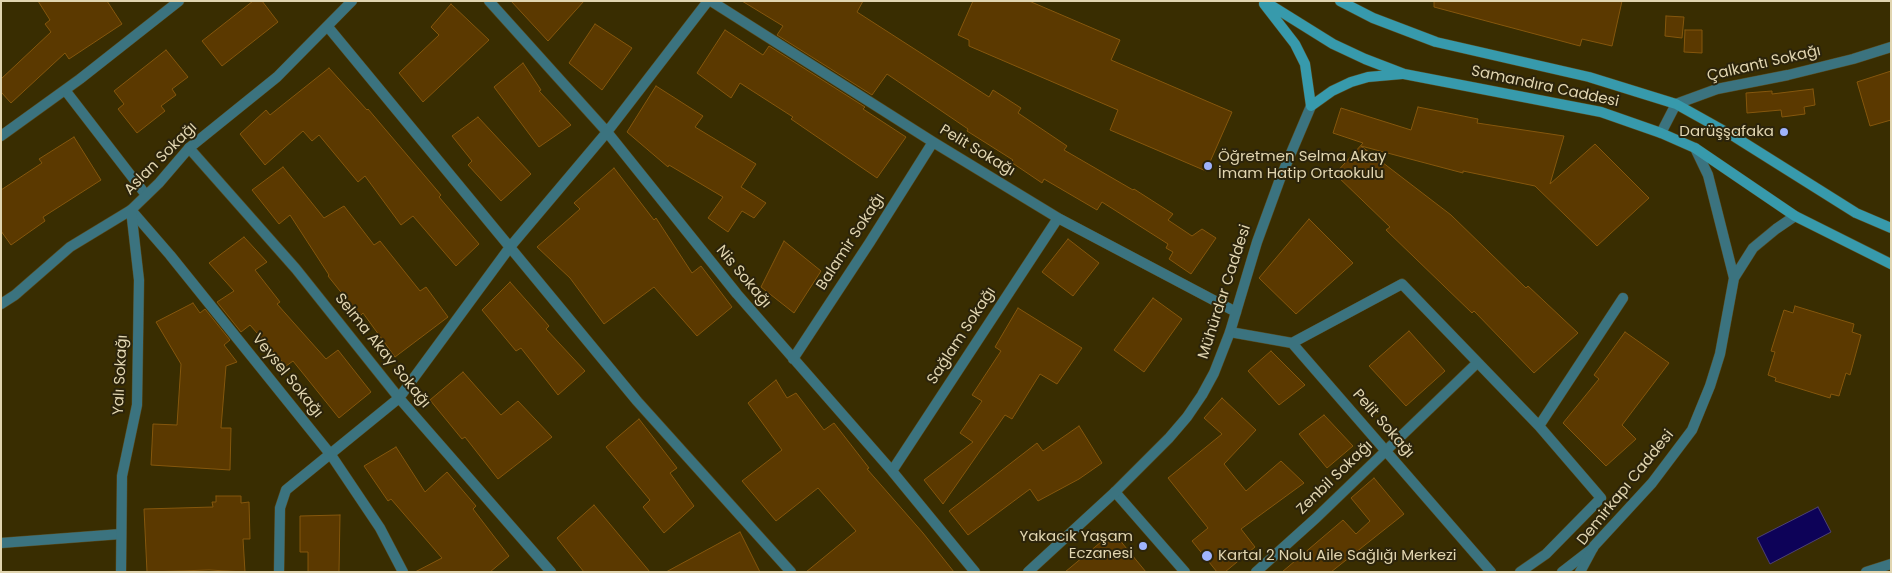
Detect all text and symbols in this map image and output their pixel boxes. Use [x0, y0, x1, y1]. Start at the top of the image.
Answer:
street label: Çalkantı Sokağı [1705, 42, 1823, 86]
street label: Samandıra Caddesi [1470, 63, 1620, 111]
street label: Aslan Sokağı [121, 119, 201, 199]
street label: Pelit Sokağı [936, 121, 1018, 181]
place label: Darüşşafaka [1679, 123, 1774, 141]
marker: Darüşşafaka [1778, 126, 1790, 138]
place label: Öğretmen Selma Akay İmam Hatip Ortaokulu [1218, 148, 1386, 183]
marker: Öğretmen Selma Akay İmam Hatip Ortaokulu [1202, 160, 1214, 172]
street label: Balamir Sokağı [813, 190, 889, 294]
street label: Mühürdar Caddesi [1195, 223, 1255, 361]
street label: Nis Sokağı [712, 242, 774, 312]
street label: Sağlam Sokağı [924, 284, 1000, 388]
street label: Selma Akay Sokağı [330, 290, 434, 412]
street label: Veysel Sokağı [248, 330, 326, 422]
street label: Yalı Sokağı [110, 334, 132, 416]
street label: Pelit Sokağı [1348, 386, 1418, 462]
street label: Demirkapı Caddesi [1574, 427, 1678, 549]
street label: Zenbil Sokağı [1293, 437, 1377, 519]
place label: Yakacık Yaşam Eczanesi [1019, 528, 1133, 563]
marker: Yakacık Yaşam Eczanesi [1137, 540, 1149, 552]
place label: Kartal 2 Nolu Aile Sağlığı Merkezi [1218, 547, 1457, 565]
marker: Kartal 2 Nolu Aile Sağlığı Merkezi [1200, 549, 1214, 563]

